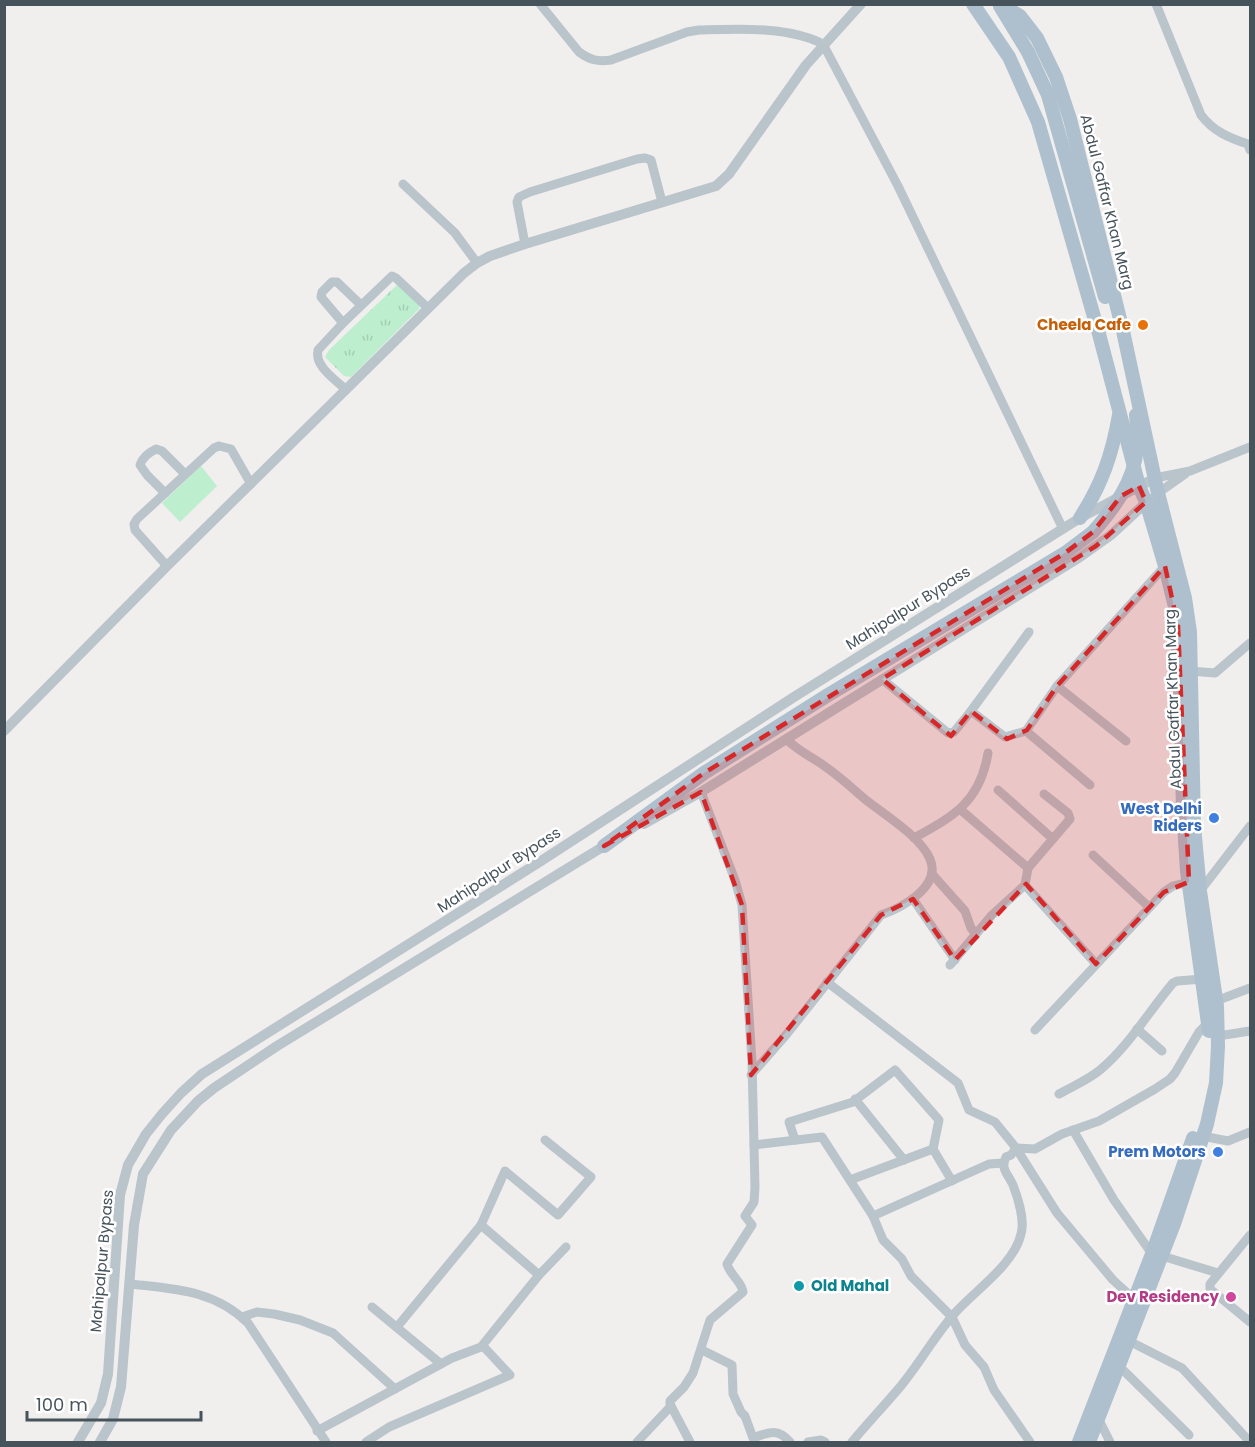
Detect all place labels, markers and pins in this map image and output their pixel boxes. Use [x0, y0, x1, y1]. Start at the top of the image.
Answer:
place label: Cheela Cafe [1037, 314, 1131, 335]
marker: Cheela Cafe [1136, 318, 1150, 332]
place label: West Delhi Riders [1120, 798, 1202, 836]
marker: West Delhi Riders [1207, 811, 1221, 825]
place label: Prem Motors [1108, 1141, 1206, 1162]
marker: Prem Motors [1211, 1145, 1225, 1159]
place label: Old Mahal [811, 1275, 889, 1296]
marker: Old Mahal [792, 1279, 806, 1293]
place label: Dev Residency [1106, 1286, 1220, 1307]
marker: Dev Residency [1224, 1290, 1238, 1304]

